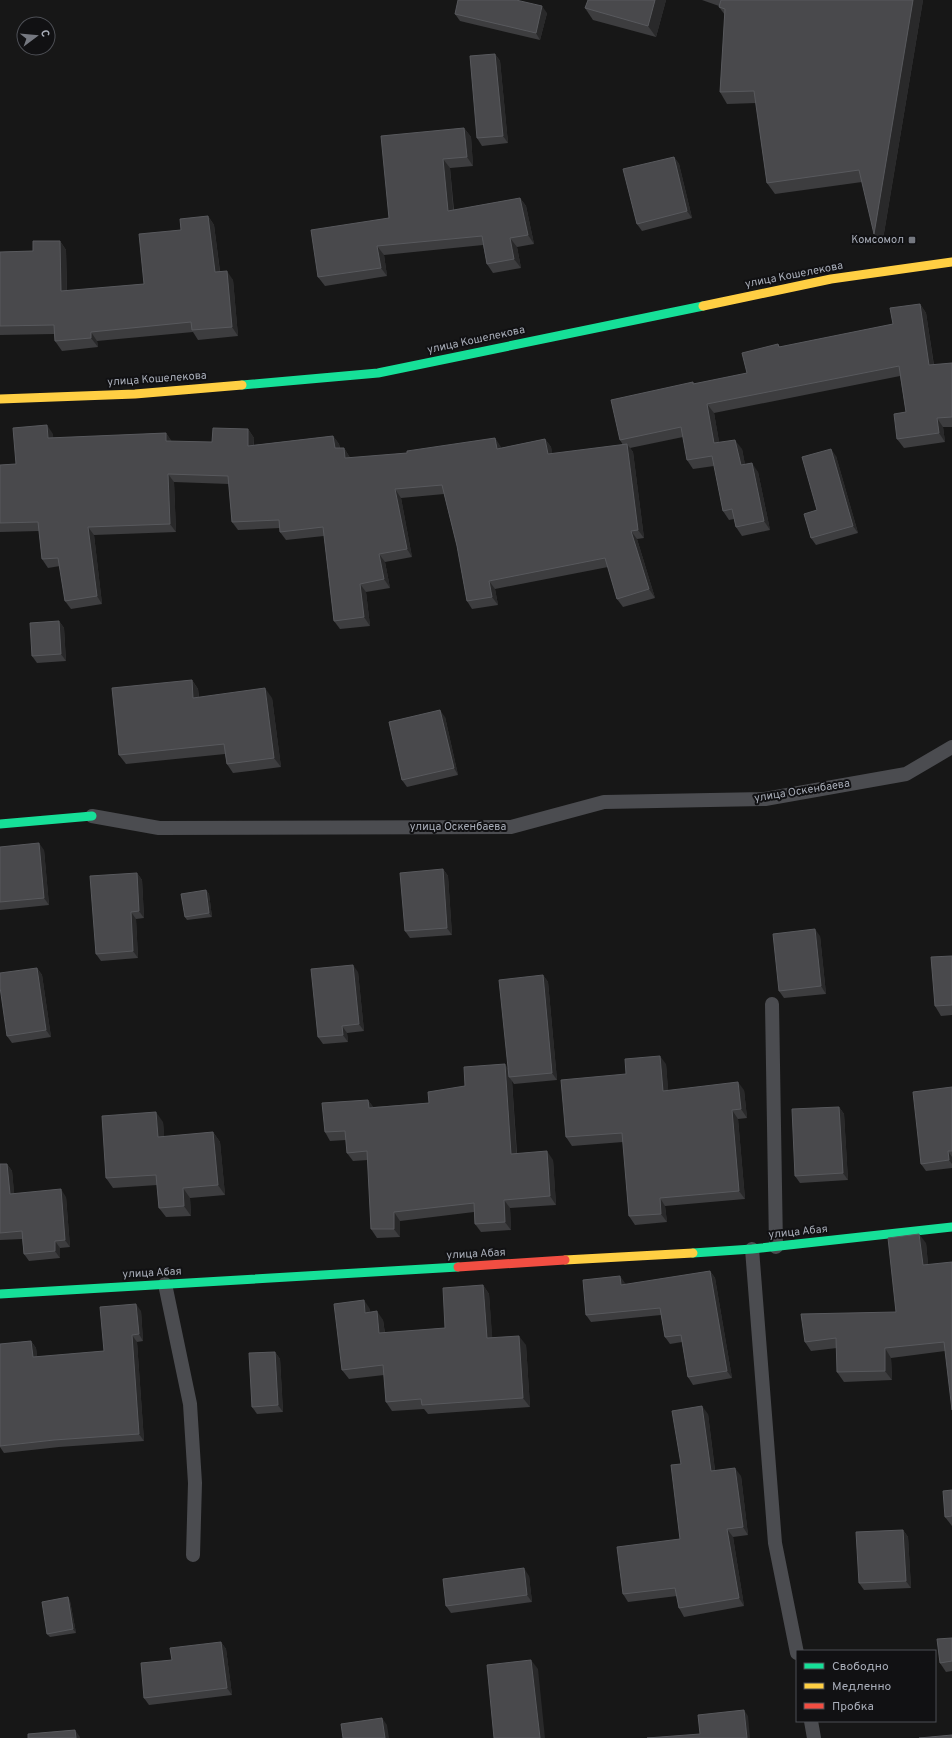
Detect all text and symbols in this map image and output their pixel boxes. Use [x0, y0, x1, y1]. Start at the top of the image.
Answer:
north arrow [16, 16, 56, 56]
text: С [37, 28, 52, 39]
place label: Комсомол [851, 233, 904, 247]
marker: Комсомол [907, 235, 917, 245]
street label: улица Кошелекова [744, 259, 844, 291]
street label: улица Кошелекова [426, 323, 526, 357]
street label: улица Кошелекова [107, 369, 207, 389]
street label: улица Оскенбаева [753, 776, 851, 805]
street label: улица Оскенбаева [410, 820, 507, 834]
street label: улица Абая [768, 1222, 828, 1242]
street label: улица Абая [446, 1245, 506, 1263]
street label: улица Абая [122, 1264, 182, 1282]
legend [796, 1650, 936, 1722]
text: Свободно [832, 1659, 889, 1675]
text: Медленно [832, 1679, 892, 1695]
text: Пробка [832, 1699, 874, 1715]

